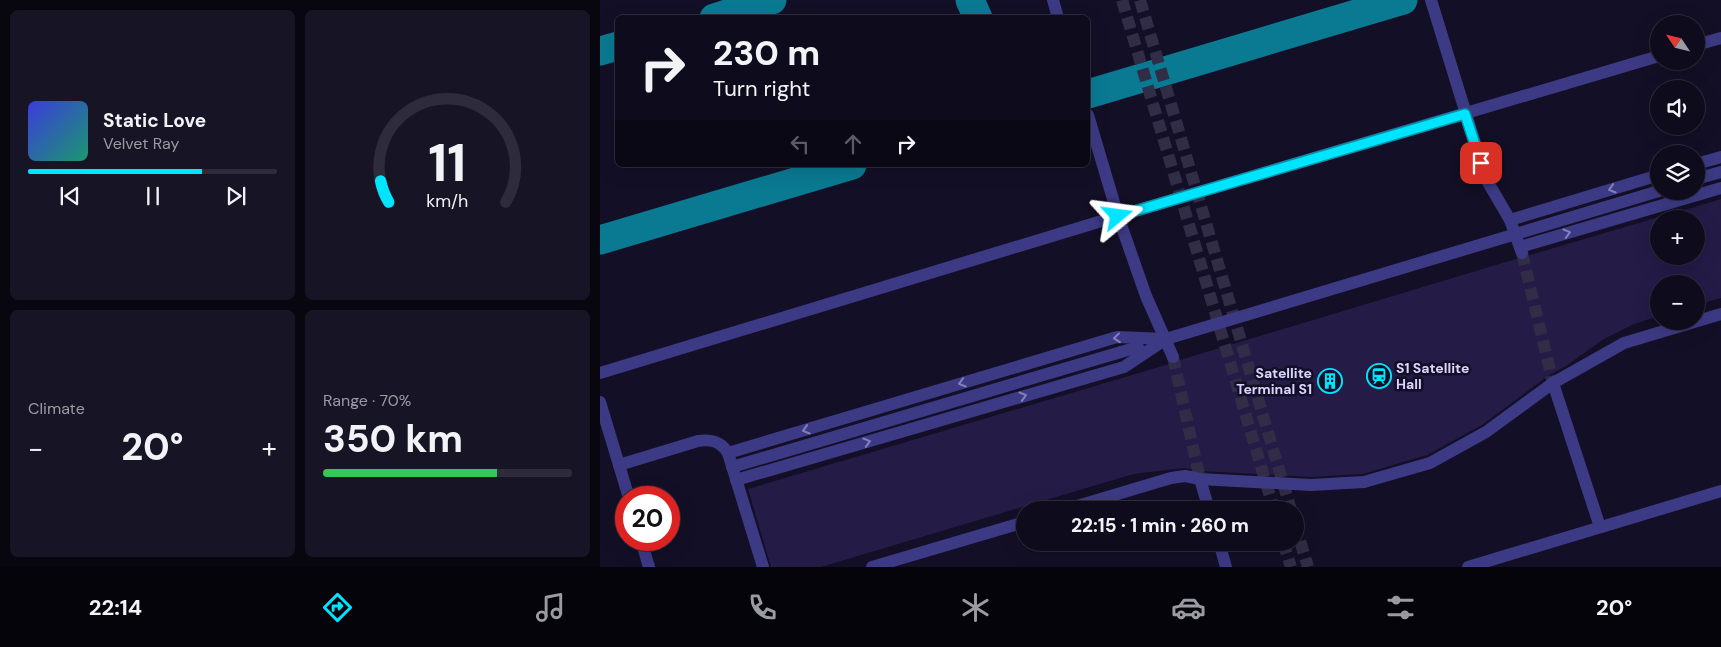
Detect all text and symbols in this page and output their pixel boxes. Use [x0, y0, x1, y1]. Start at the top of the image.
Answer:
north arrow [1650, 15, 1705, 70]
map controls [1650, 15, 1705, 330]
text: 230 m [713, 30, 820, 76]
icon: right [630, 35, 695, 100]
text: Turn right [713, 74, 810, 103]
button: sound [1650, 80, 1705, 135]
text: Static Love [103, 108, 206, 133]
text: 11 [429, 129, 466, 197]
icon: left [786, 130, 814, 158]
icon: ahead [839, 130, 867, 158]
icon: right [892, 130, 920, 158]
text: Velvet Ray [103, 133, 179, 154]
pin [1460, 142, 1502, 184]
button: layers [1650, 145, 1705, 200]
icon: arrive [1467, 149, 1495, 177]
icon: previous [56, 182, 84, 210]
icon: pause [139, 182, 167, 210]
icon: next [222, 182, 250, 210]
one-way arrow [1608, 184, 1617, 194]
text: km/h [426, 189, 469, 213]
position arrow [1091, 189, 1143, 241]
button: + [1650, 210, 1705, 265]
one-way arrow [1562, 228, 1570, 238]
button: − [1650, 275, 1705, 330]
one-way arrow [1113, 332, 1121, 343]
place label: S1 Satellite Hall [1396, 359, 1469, 393]
station icon: S1 Satellite Hall [1366, 363, 1392, 389]
place label: Satellite Terminal S1 [1236, 364, 1312, 398]
building icon: Satellite Terminal S1 [1317, 368, 1343, 394]
one-way arrow [958, 377, 966, 387]
text: Range · 70% [323, 390, 411, 411]
one-way arrow [1018, 392, 1026, 402]
text: Climate [28, 398, 85, 419]
text: 350 km [323, 414, 463, 464]
text: 20° [121, 422, 184, 472]
one-way arrow [802, 424, 811, 434]
text: − [28, 430, 43, 467]
text: + [262, 430, 277, 467]
one-way arrow [862, 437, 870, 447]
speed limit sign: 20 [615, 486, 680, 551]
text: 22:15 · 1 min · 260 m [1071, 513, 1249, 538]
icon: directions [320, 590, 355, 625]
icon: music [533, 590, 568, 625]
icon: phone [745, 590, 780, 625]
icon: climate [958, 590, 993, 625]
icon: car [1171, 590, 1206, 625]
icon: filters [1383, 590, 1418, 625]
text: 22:14 [89, 593, 142, 622]
text: 20° [1596, 593, 1632, 622]

